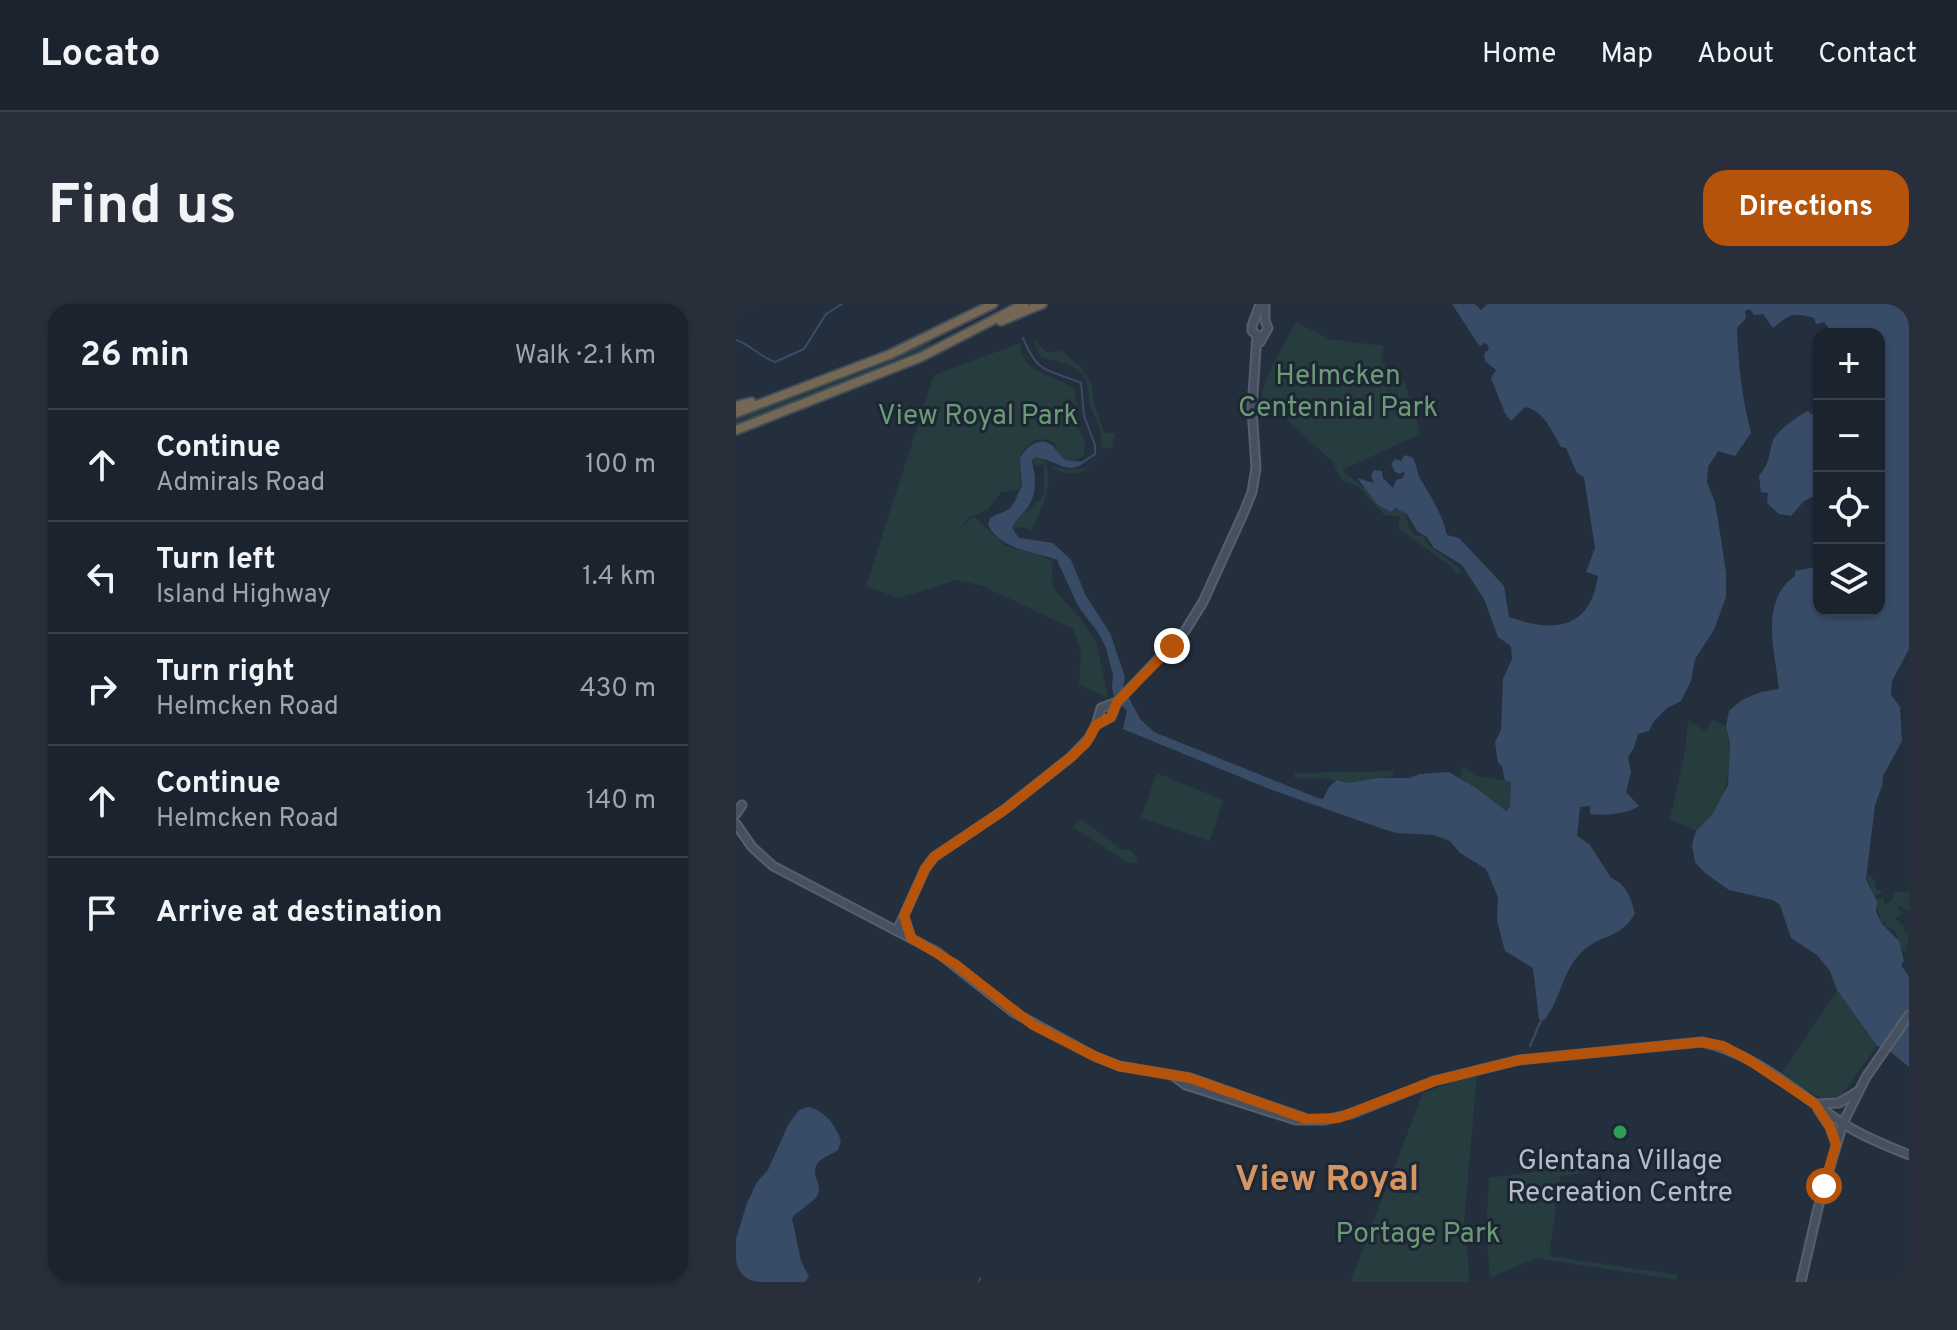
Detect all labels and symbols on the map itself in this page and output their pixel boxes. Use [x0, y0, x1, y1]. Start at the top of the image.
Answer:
park label: Helmcken Centennial Park [1238, 359, 1438, 427]
park label: View Royal Park [878, 399, 1078, 435]
route end [1154, 628, 1190, 664]
marker: Glentana Village Recreation Centre [1611, 1123, 1629, 1141]
place label: Glentana Village Recreation Centre [1507, 1144, 1733, 1212]
district label: View Royal [1235, 1158, 1419, 1204]
route start [1806, 1168, 1842, 1204]
park label: Portage Park [1335, 1217, 1501, 1253]

